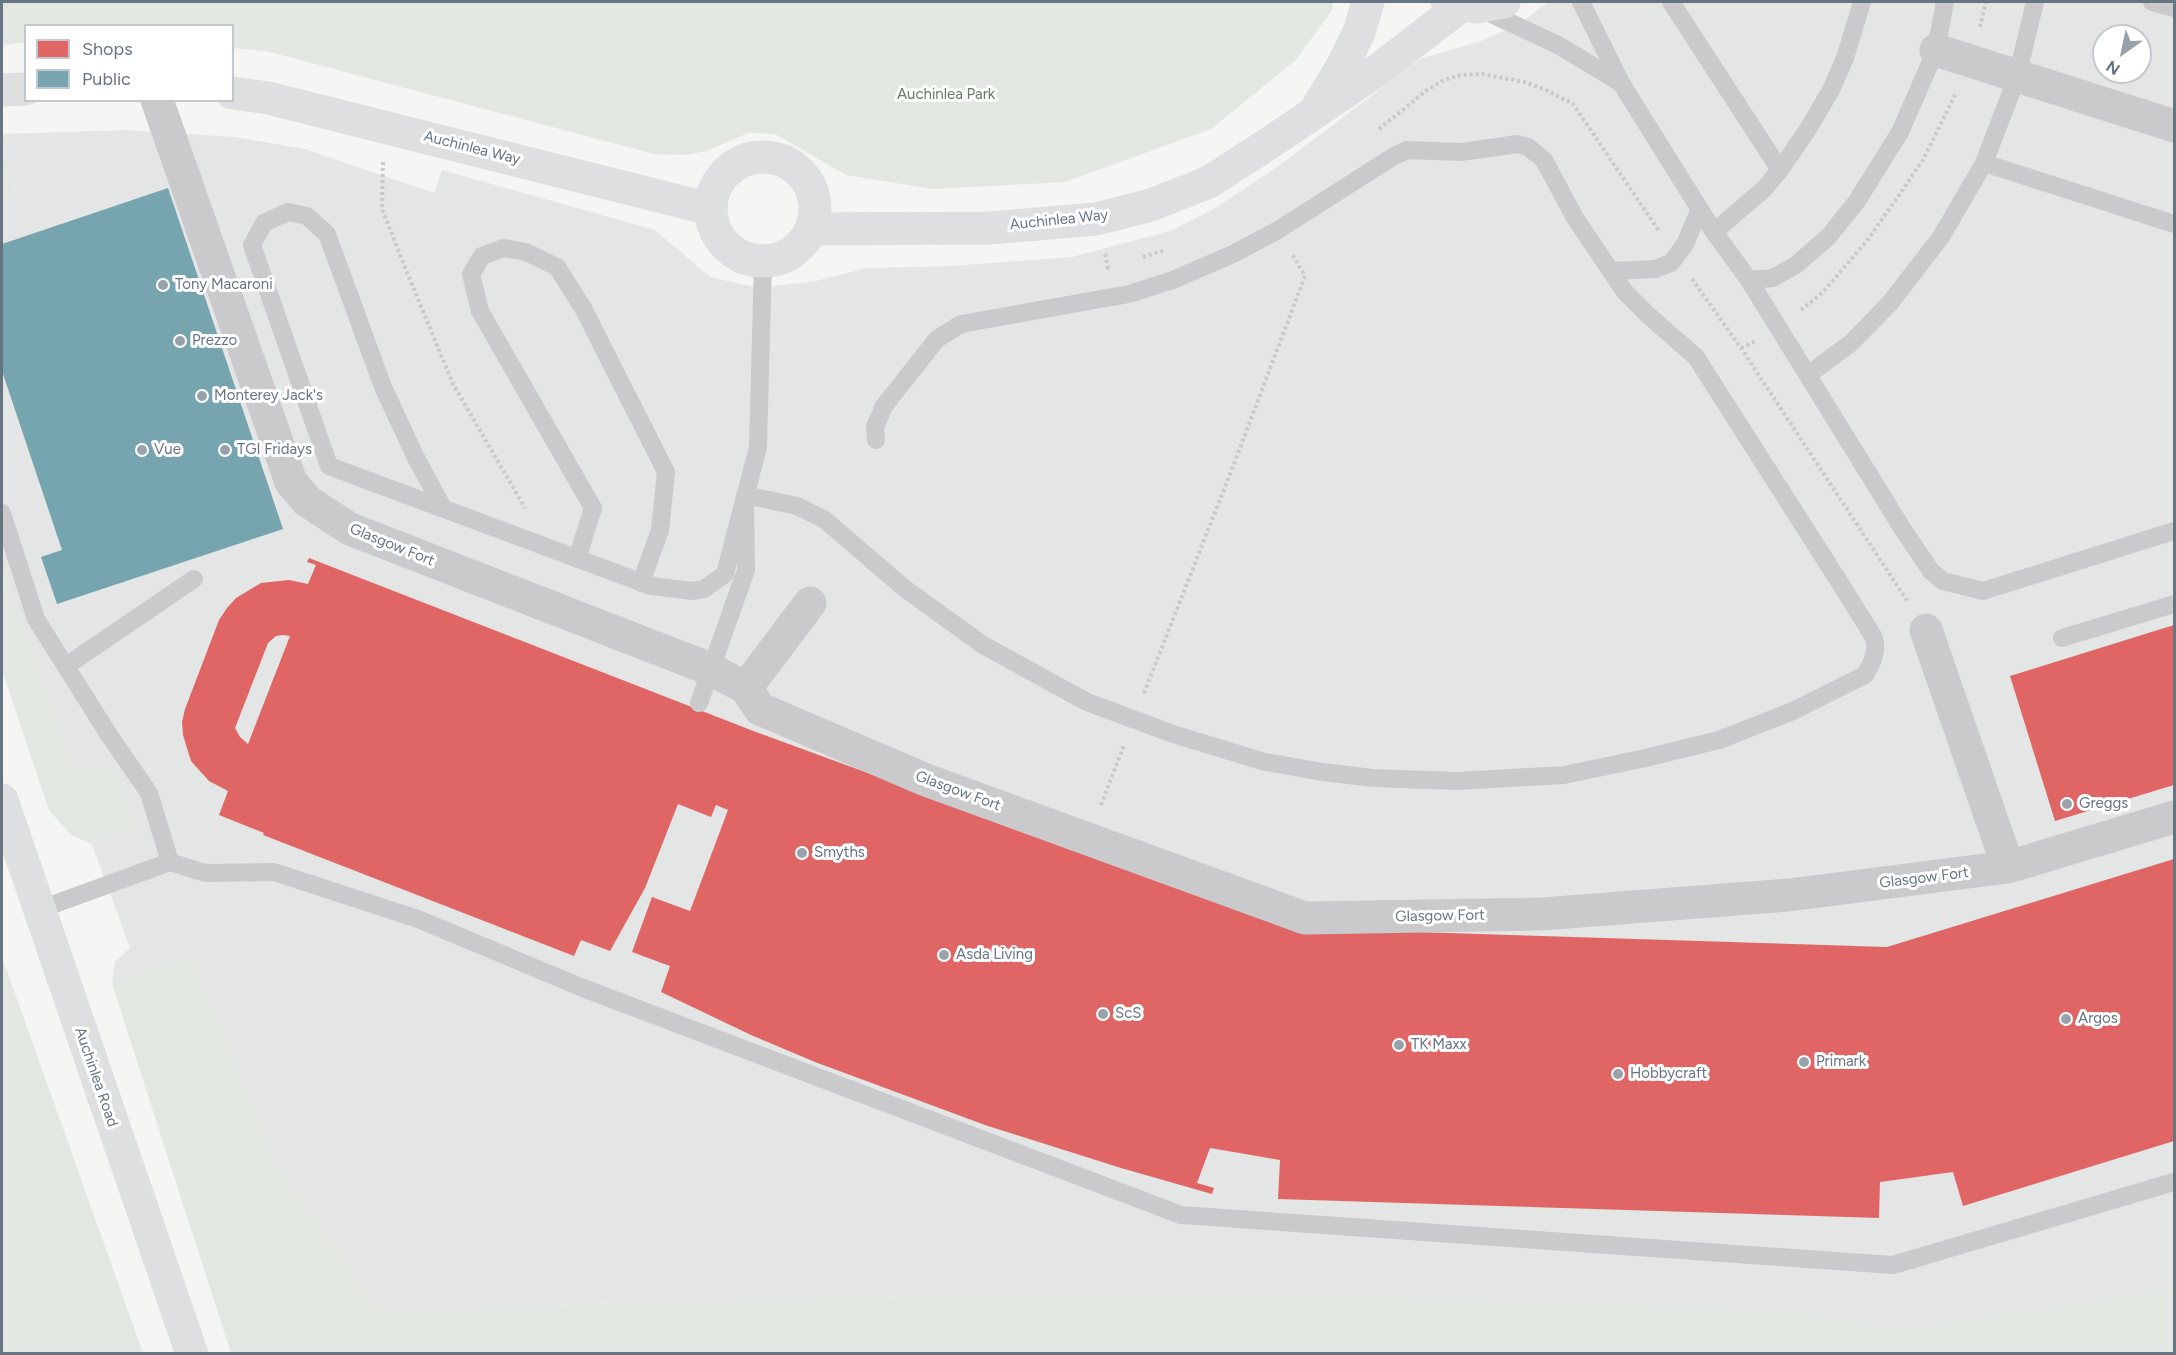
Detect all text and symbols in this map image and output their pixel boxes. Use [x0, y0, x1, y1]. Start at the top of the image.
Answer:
legend [24, 24, 234, 102]
north arrow [2092, 24, 2152, 84]
text: Shops [82, 38, 133, 60]
text: N [2103, 57, 2123, 79]
text: Public [82, 68, 131, 90]
park label: Auchinlea Park [897, 86, 995, 104]
street label: Auchinlea Way [422, 127, 522, 169]
street label: Auchinlea Way [1009, 206, 1109, 234]
place label: Tony Macaroni [175, 276, 273, 294]
marker: Tony Macaroni [156, 278, 170, 292]
place label: Prezzo [192, 332, 237, 350]
marker: Prezzo [173, 334, 187, 348]
place label: Monterey Jack's [214, 387, 323, 405]
marker: Monterey Jack's [195, 389, 209, 403]
place label: Vue [154, 441, 181, 459]
place label: TGI Fridays [237, 441, 312, 459]
marker: Vue [135, 443, 149, 457]
marker: TGI Fridays [218, 443, 232, 457]
street label: Glasgow Fort [347, 520, 437, 570]
street label: Glasgow Fort [913, 767, 1003, 815]
place label: Greggs [2079, 795, 2128, 813]
marker: Greggs [2060, 797, 2074, 811]
place label: Smyths [814, 844, 865, 862]
marker: Smyths [795, 846, 809, 860]
street label: Glasgow Fort [1878, 864, 1970, 892]
street label: Glasgow Fort [1395, 906, 1485, 926]
place label: Asda Living [956, 946, 1033, 964]
marker: Asda Living [937, 948, 951, 962]
place label: ScS [1115, 1005, 1142, 1023]
marker: ScS [1096, 1007, 1110, 1021]
place label: Argos [2078, 1010, 2118, 1028]
marker: Argos [2059, 1012, 2073, 1026]
street label: Auchinlea Road [71, 1025, 121, 1129]
place label: TK Maxx [1411, 1036, 1467, 1054]
marker: TK Maxx [1392, 1038, 1406, 1052]
place label: Primark [1816, 1053, 1866, 1071]
marker: Primark [1797, 1055, 1811, 1069]
place label: Hobbycraft [1630, 1065, 1707, 1083]
marker: Hobbycraft [1611, 1067, 1625, 1081]

